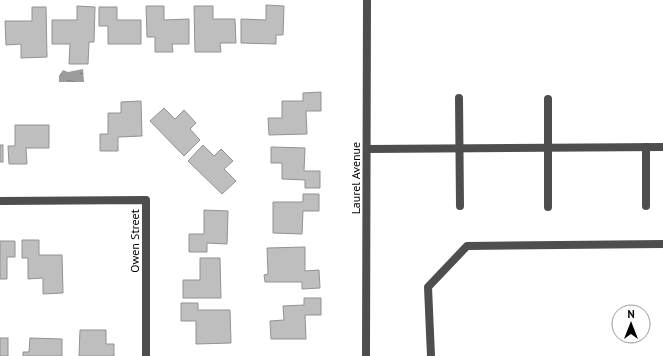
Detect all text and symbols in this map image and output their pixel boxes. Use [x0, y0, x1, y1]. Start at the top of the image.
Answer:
street label: Laurel Avenue [348, 142, 363, 214]
street label: Owen Street [127, 209, 142, 273]
north arrow [611, 304, 651, 344]
text: N [627, 307, 635, 321]

